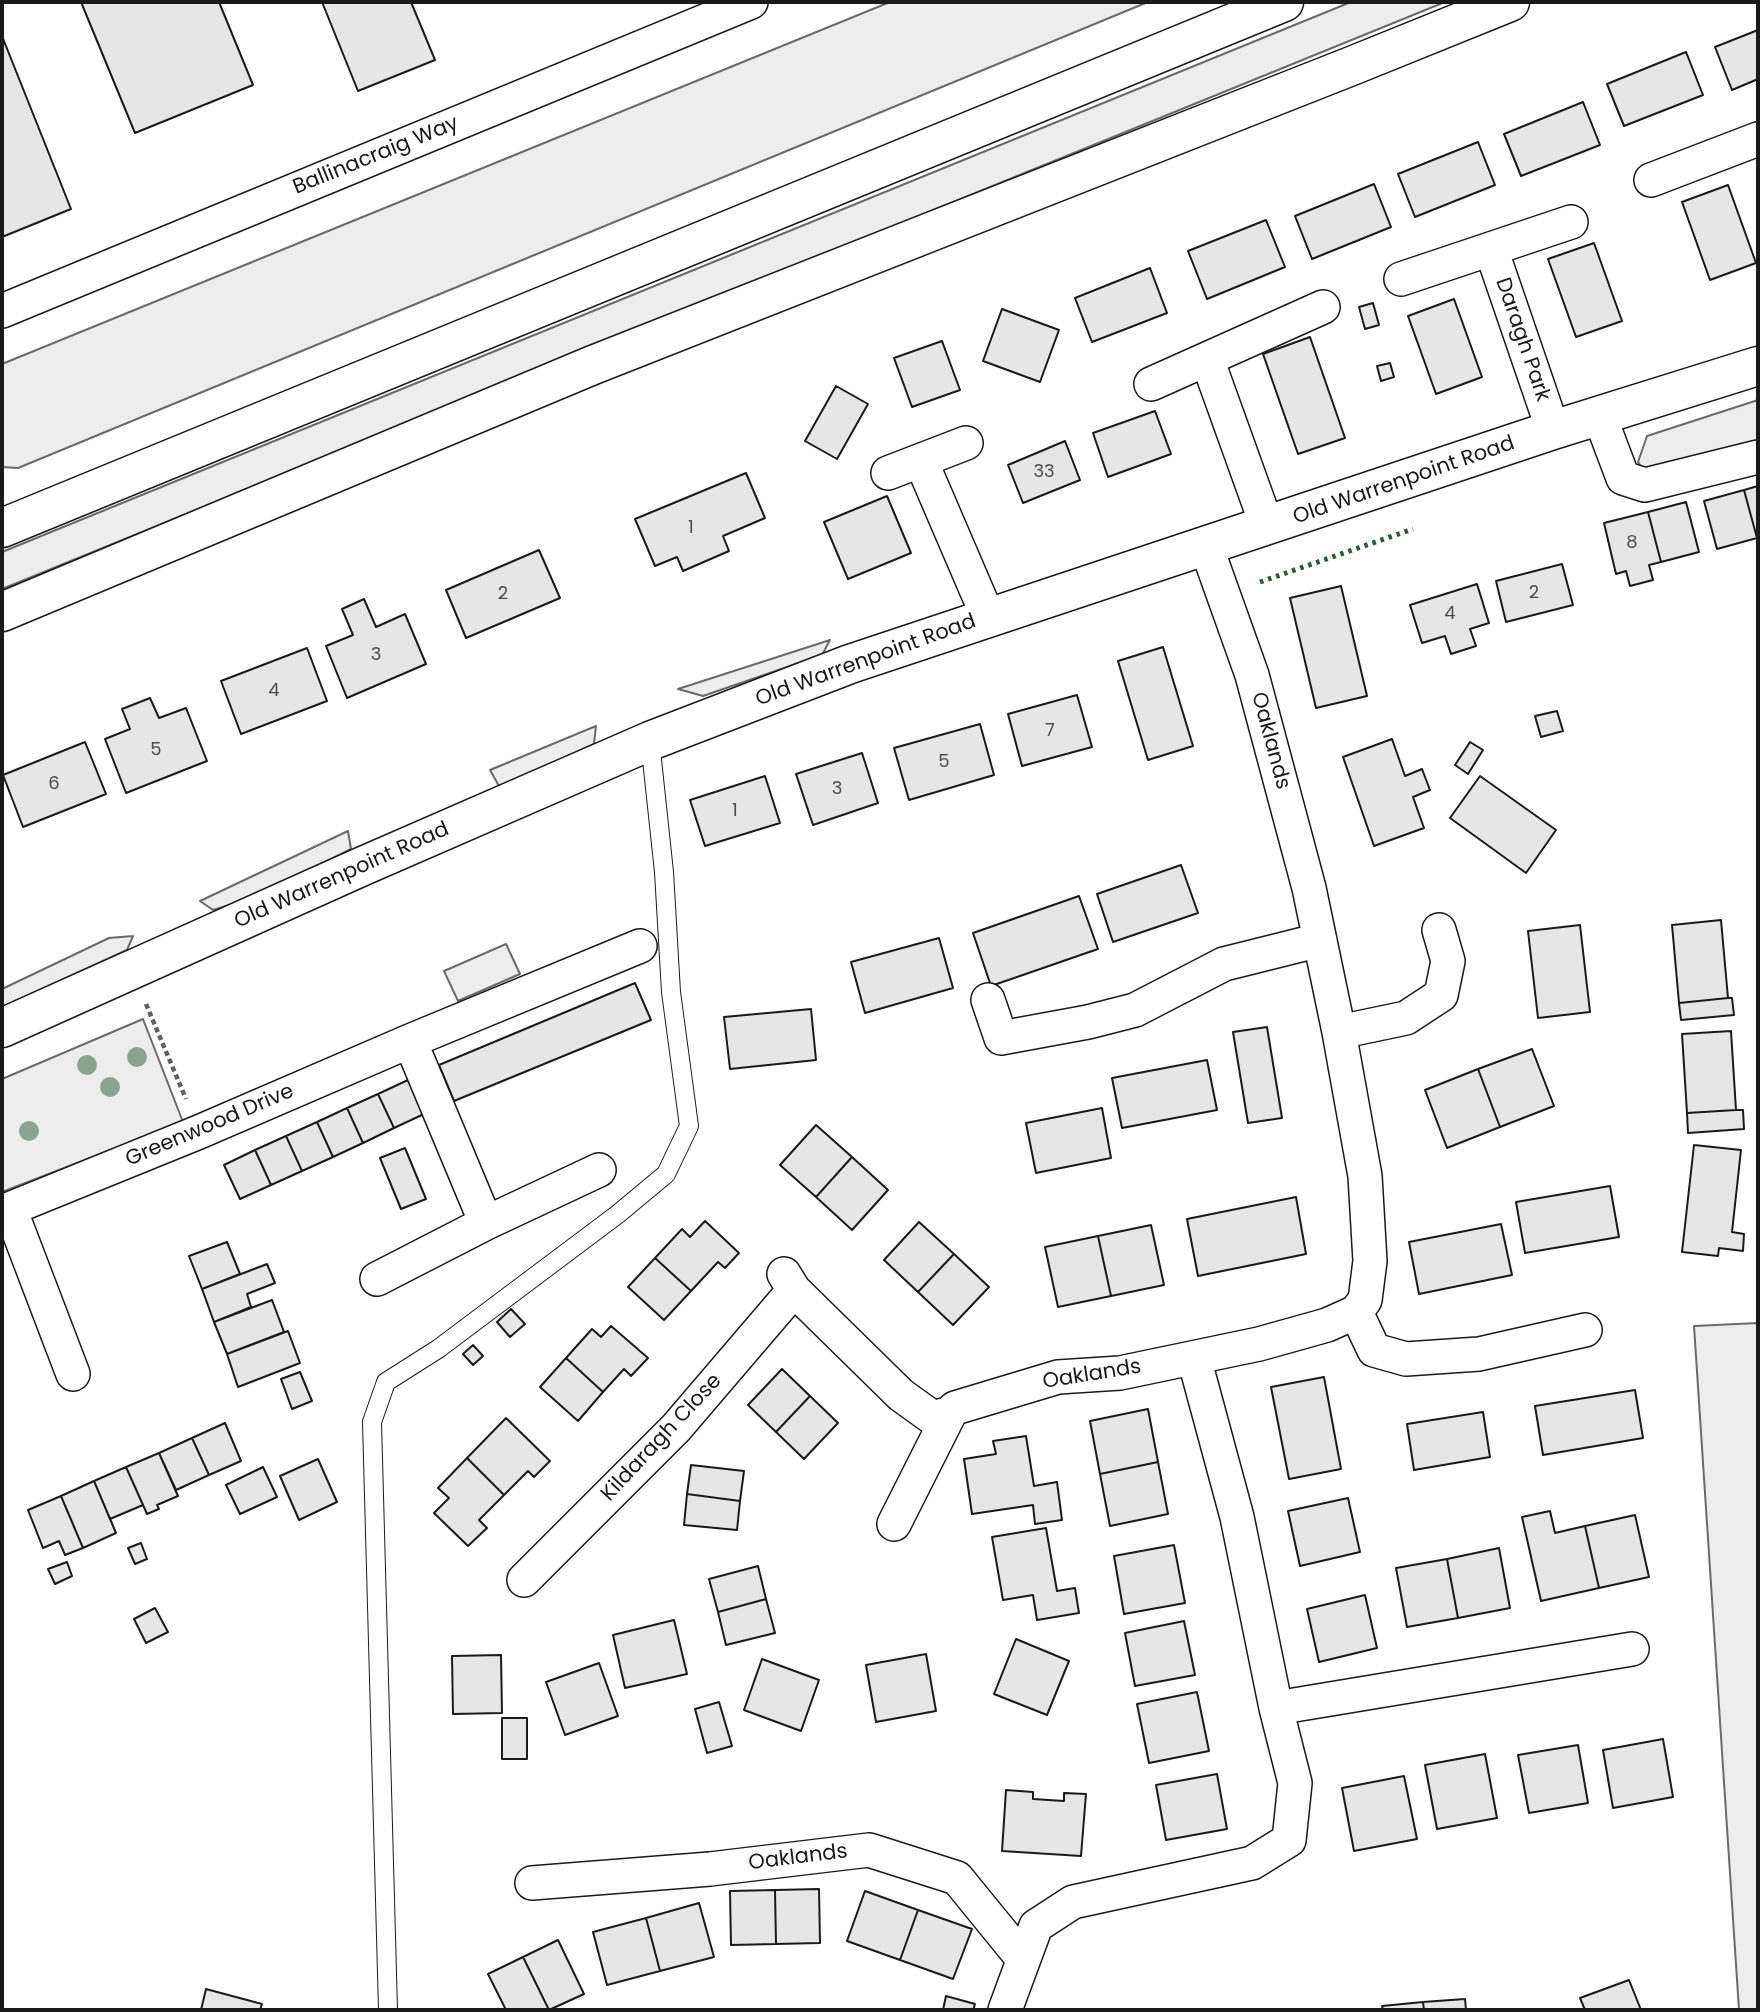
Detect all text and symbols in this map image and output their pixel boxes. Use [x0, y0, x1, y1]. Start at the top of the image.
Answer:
street label: Ballinacraig Way [289, 111, 463, 201]
street label: Daragh Park [1489, 275, 1555, 405]
street label: Old Warrenpoint Road [1290, 431, 1518, 531]
house number: 33 [1033, 461, 1055, 483]
house number: 1 [688, 517, 694, 539]
house number: 8 [1626, 532, 1638, 554]
house number: 2 [1529, 582, 1539, 604]
house number: 2 [498, 583, 508, 605]
house number: 4 [1444, 603, 1456, 625]
street label: Old Warrenpoint Road [753, 609, 979, 713]
house number: 3 [371, 644, 381, 666]
house number: 4 [268, 680, 280, 702]
street label: Oaklands [1245, 690, 1295, 792]
house number: 7 [1045, 720, 1055, 742]
house number: 5 [150, 739, 162, 761]
house number: 5 [938, 751, 950, 773]
house number: 6 [48, 773, 60, 795]
house number: 3 [832, 778, 842, 800]
house number: 1 [732, 800, 738, 822]
street label: Old Warrenpoint Road [231, 817, 453, 935]
street label: Greenwood Drive [122, 1079, 298, 1173]
street label: Oaklands [1041, 1355, 1143, 1395]
street label: Kildaragh Close [596, 1369, 728, 1507]
street label: Oaklands [747, 1839, 849, 1877]

